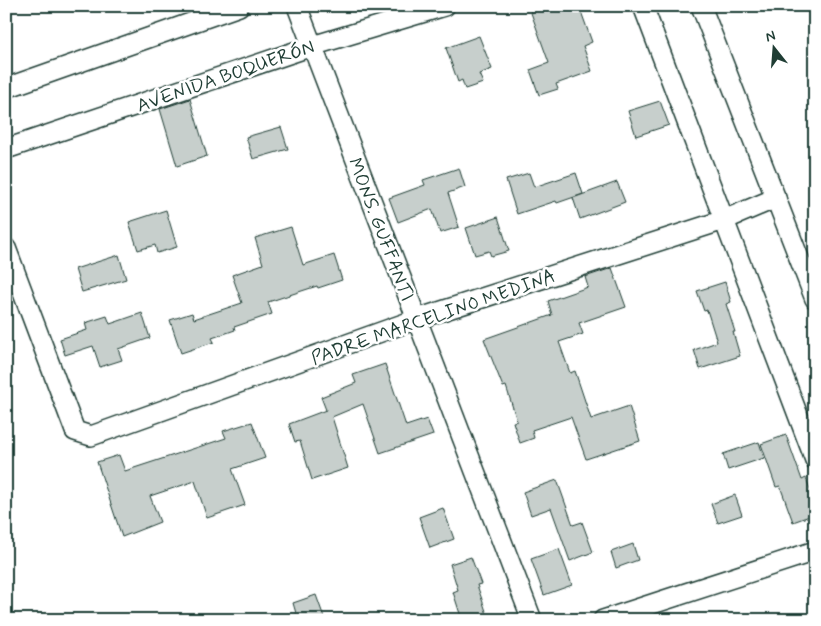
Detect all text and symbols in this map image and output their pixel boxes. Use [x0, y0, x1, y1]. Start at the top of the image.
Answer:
north arrow [748, 22, 798, 72]
text: N [763, 27, 778, 46]
street label: AVENIDA BOQUERÓN [133, 34, 318, 119]
street label: MONS. GUFFANTI [342, 154, 419, 305]
street label: PADRE MARCELINO MEDINA [308, 264, 559, 371]

